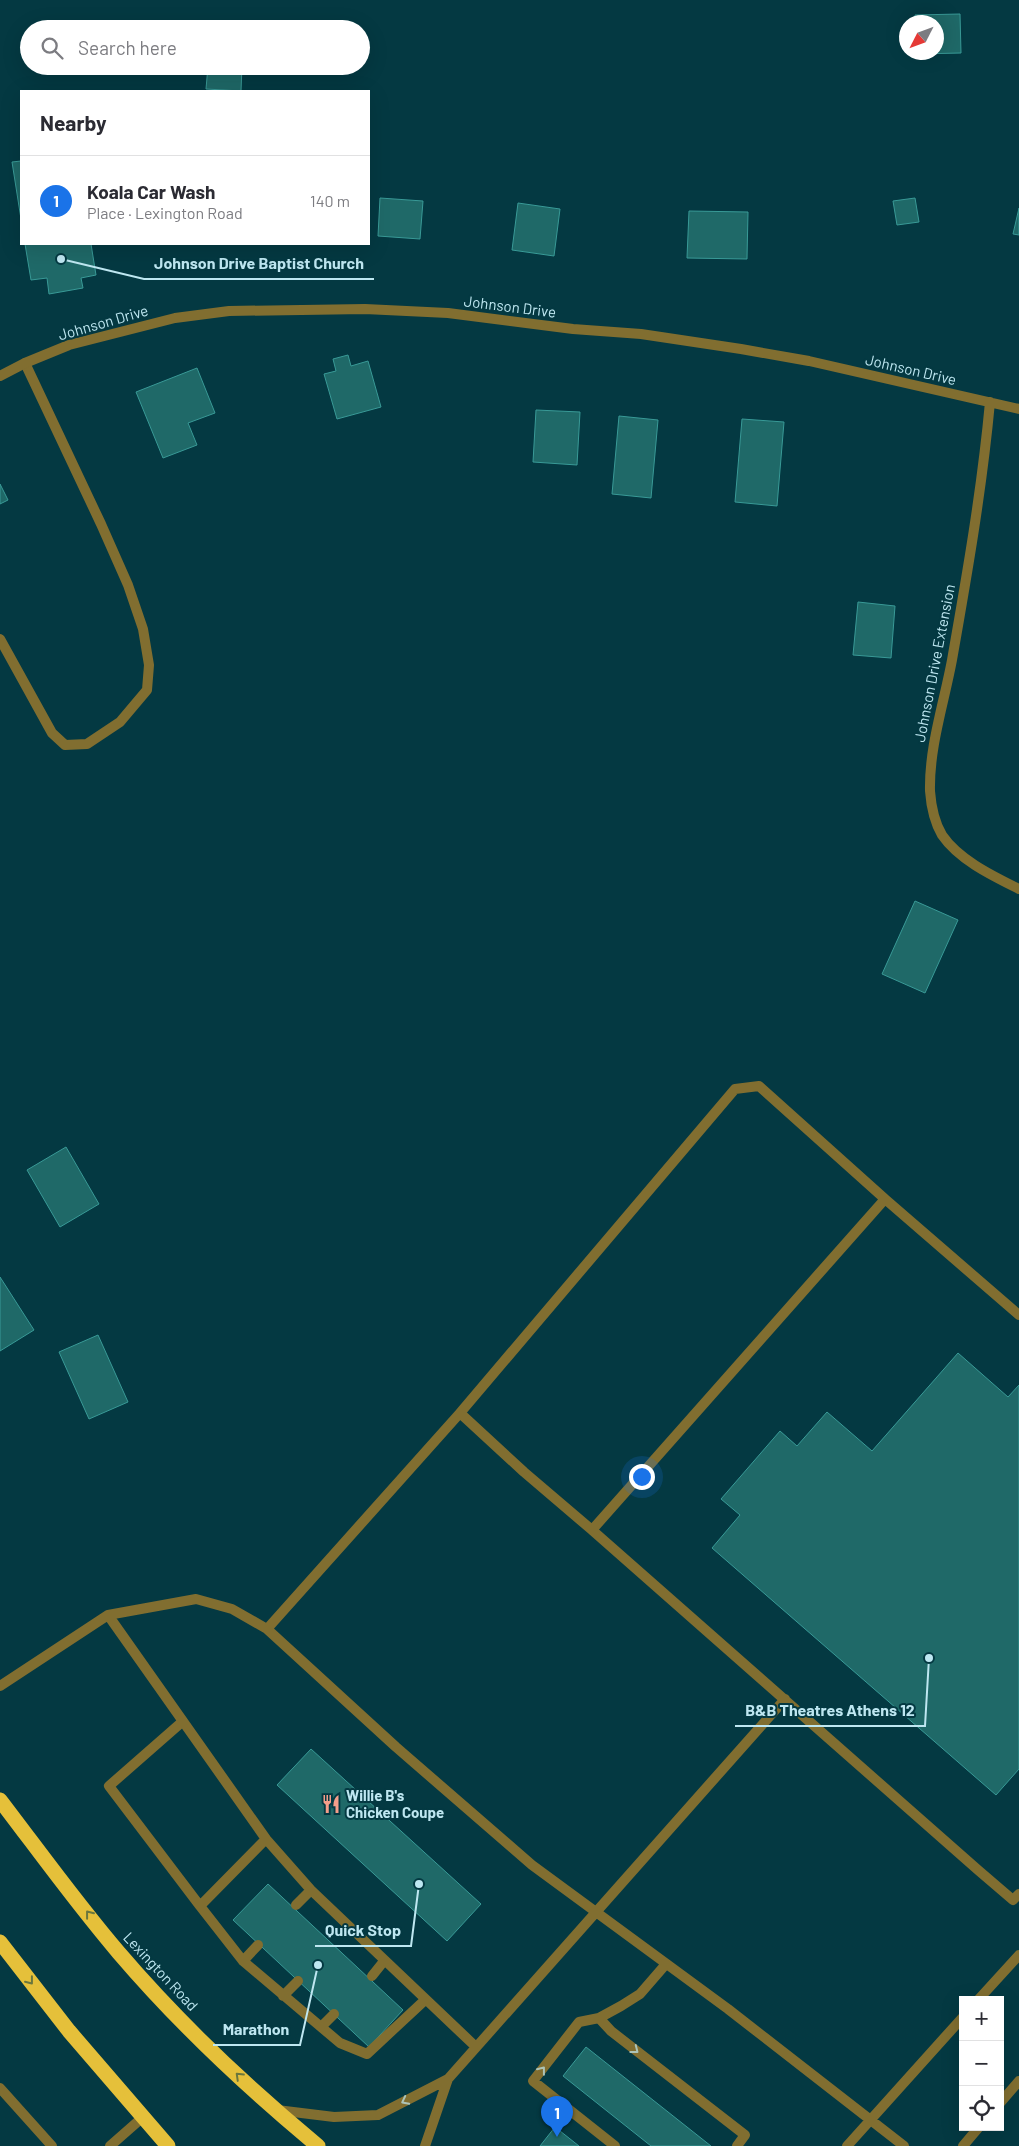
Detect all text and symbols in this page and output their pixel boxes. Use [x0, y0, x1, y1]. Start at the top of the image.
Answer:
north arrow [899, 15, 944, 60]
search box [20, 20, 370, 75]
icon: search [38, 34, 66, 62]
text: Search here [78, 36, 177, 59]
text: Nearby [40, 110, 106, 135]
text: Koala Car Wash [87, 180, 215, 203]
text: 1 [53, 191, 59, 210]
text: 140 m [310, 191, 350, 210]
text: Place · Lexington Road [87, 203, 243, 222]
callout: Johnson Drive Baptist Church [144, 248, 374, 279]
text: Johnson Drive Baptist Church [154, 253, 364, 272]
street label: Johnson Drive [463, 291, 557, 321]
street label: Johnson Drive [56, 301, 150, 343]
street label: Johnson Drive [864, 350, 958, 388]
street label: Johnson Drive Extension [910, 582, 958, 744]
your location [629, 1464, 655, 1490]
callout: B&B Theatres Athens 12 [735, 1695, 925, 1726]
text: B&B Theatres Athens 12 [745, 1700, 915, 1719]
place label: Willie B's Chicken Coupe [346, 1786, 444, 1821]
restaurant icon: Willie B's Chicken Coupe [320, 1793, 342, 1815]
one-way arrow [86, 1911, 94, 1920]
callout: Quick Stop [315, 1915, 411, 1946]
text: Quick Stop [325, 1920, 401, 1939]
street label: Lexington Road [120, 1928, 202, 2014]
one-way arrow [24, 1975, 32, 1984]
map controls [959, 1996, 1004, 2131]
button: + [959, 1996, 1004, 2041]
callout: Marathon [213, 2014, 300, 2045]
text: Marathon [223, 2019, 289, 2038]
button: − [959, 2041, 1004, 2086]
one-way arrow [630, 2044, 639, 2053]
one-way arrow [536, 2066, 545, 2076]
one-way arrow [236, 2072, 245, 2081]
button: locate [959, 2086, 1004, 2131]
one-way arrow [401, 2095, 410, 2105]
pin: 1 [541, 2096, 573, 2137]

